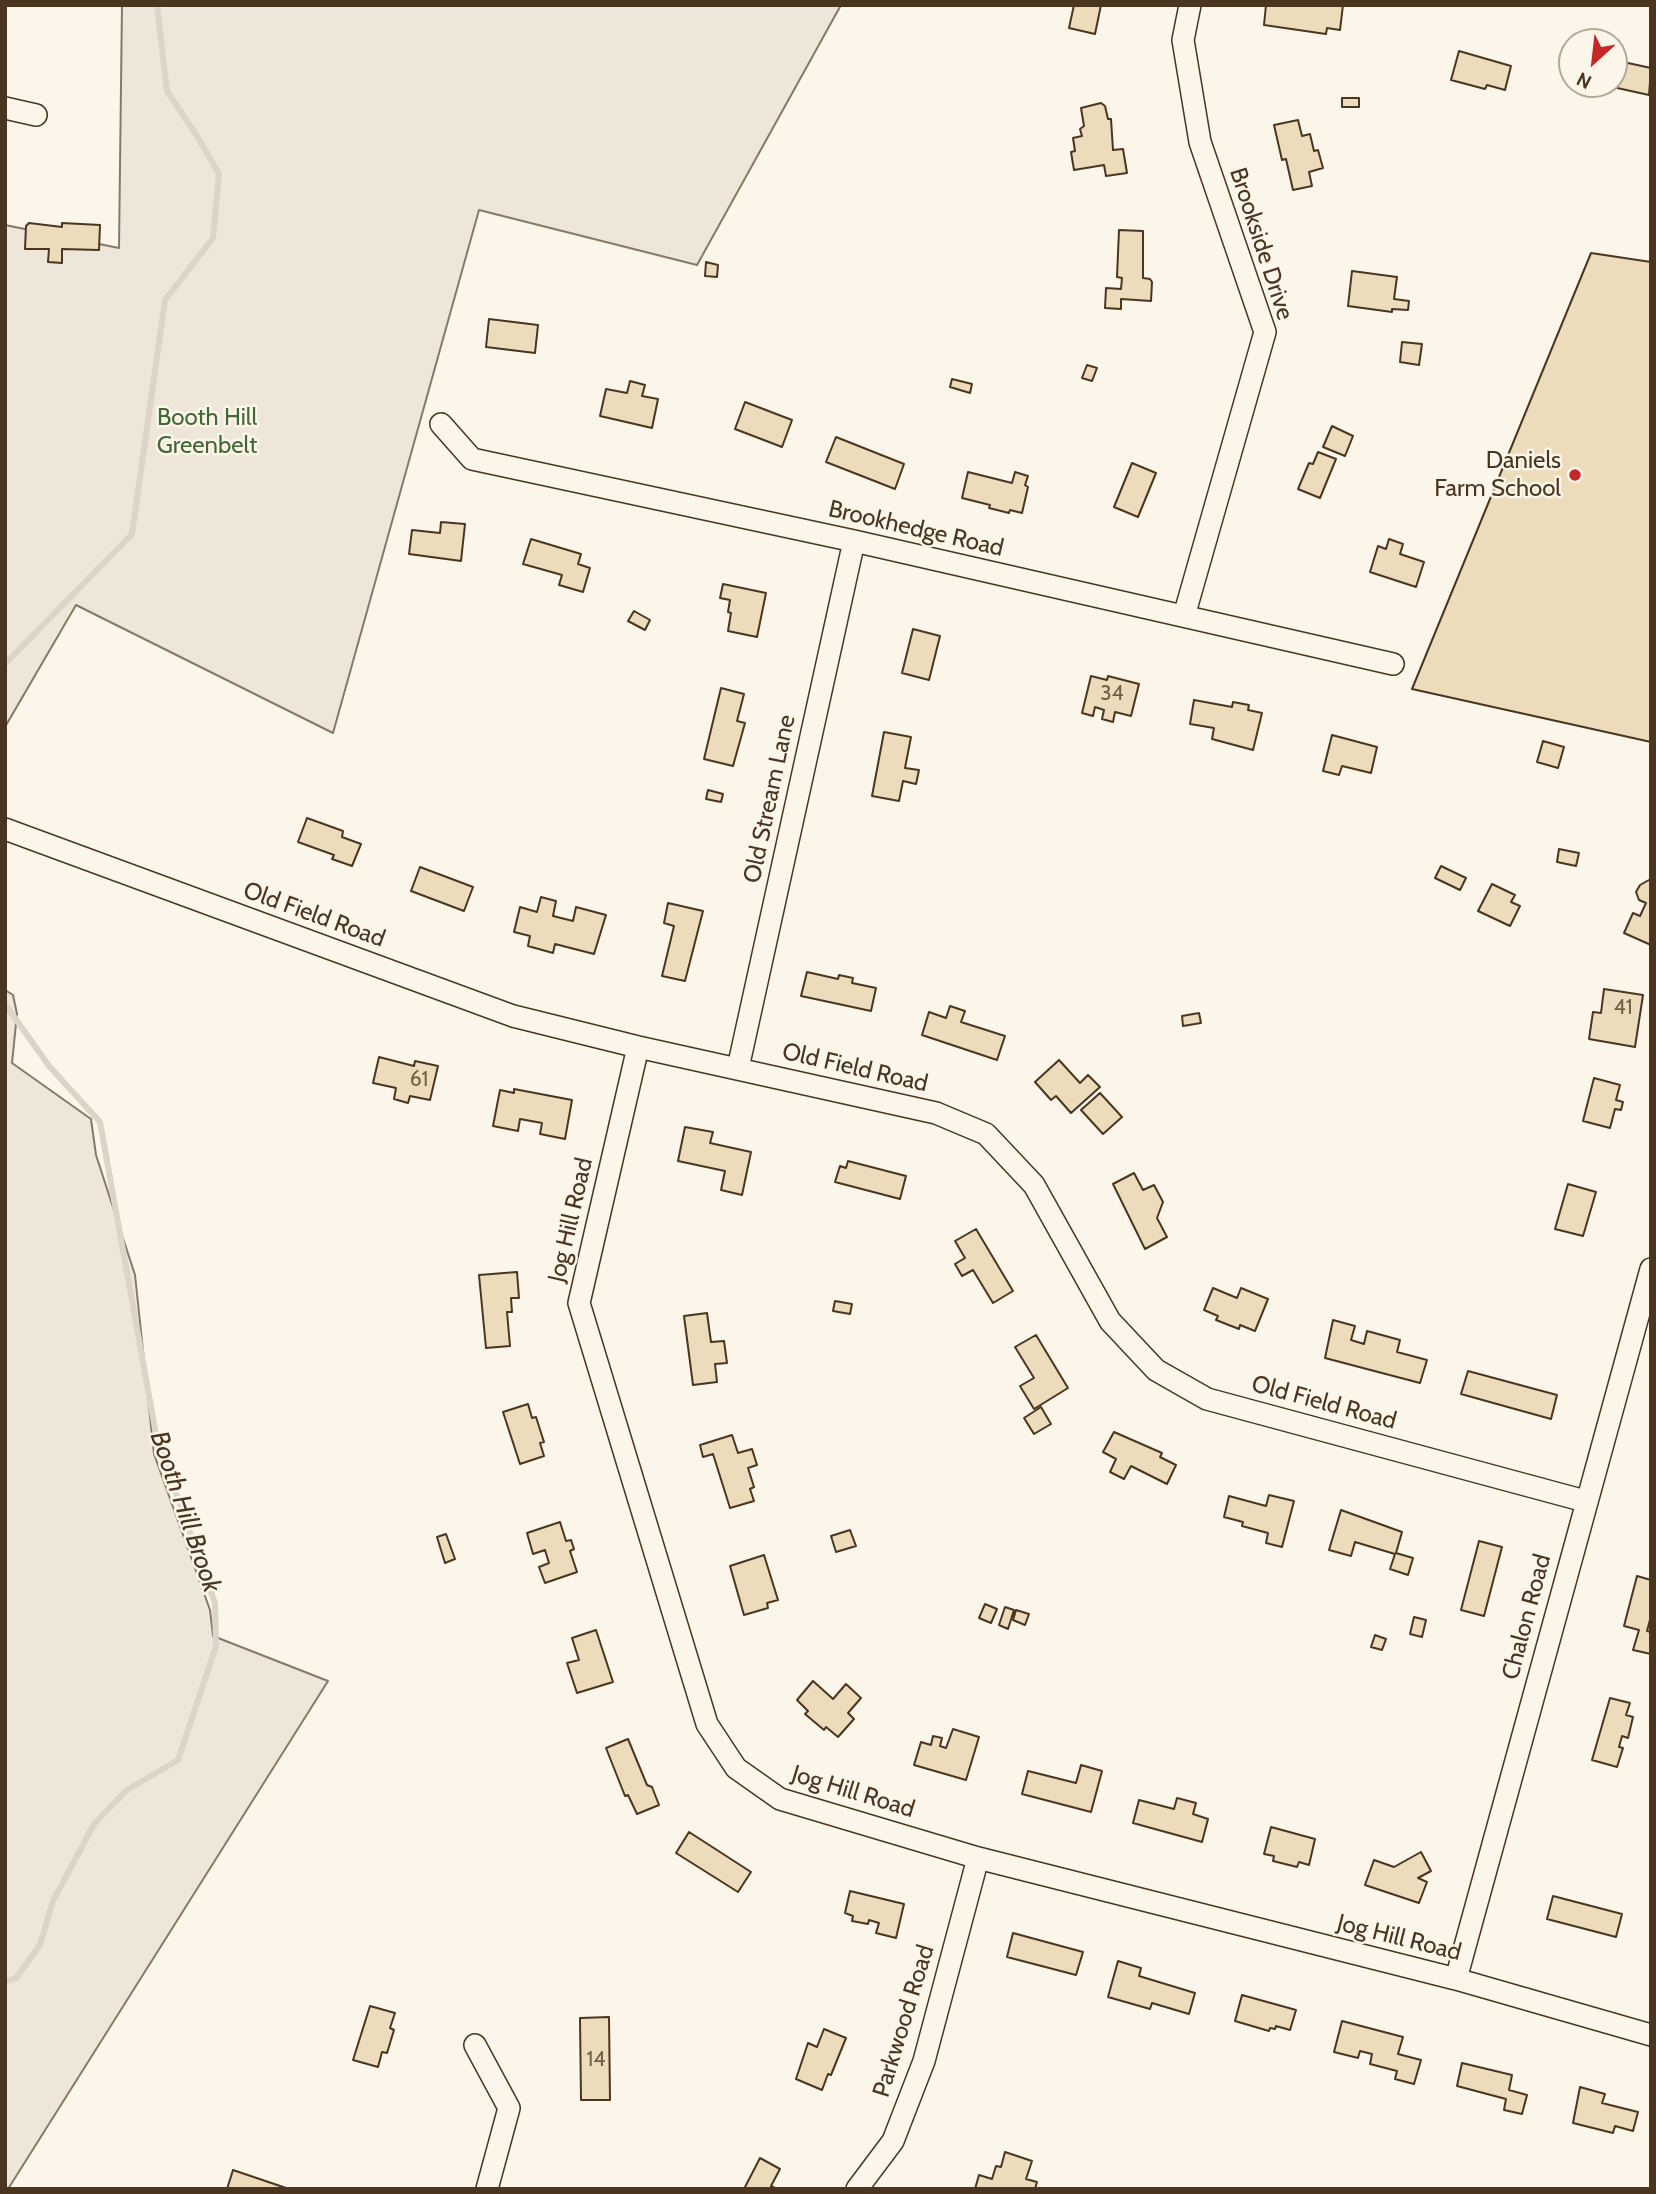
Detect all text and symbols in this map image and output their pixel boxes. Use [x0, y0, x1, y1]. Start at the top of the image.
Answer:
north arrow [1558, 28, 1628, 98]
text: N [1573, 67, 1595, 94]
street label: Brookside Drive [1223, 164, 1299, 324]
park label: Booth Hill Greenbelt [157, 404, 257, 460]
place label: Daniels Farm School [1434, 447, 1561, 503]
marker: Daniels Farm School [1567, 467, 1583, 483]
street label: Brookhedge Road [826, 495, 1006, 563]
house number: 34 [1100, 681, 1124, 707]
street label: Old Stream Lane [738, 712, 802, 886]
street label: Old Field Road [239, 876, 389, 954]
house number: 41 [1614, 995, 1632, 1021]
street label: Old Field Road [779, 1037, 931, 1099]
house number: 61 [410, 1067, 428, 1093]
street label: Jog Hill Road [543, 1155, 599, 1285]
street label: Old Field Road [1248, 1370, 1400, 1436]
water label: Booth Hill Brook [143, 1427, 227, 1597]
street label: Chalon Road [1496, 1551, 1558, 1683]
street label: Jog Hill Road [788, 1760, 918, 1824]
street label: Jog Hill Road [1334, 1909, 1464, 1967]
street label: Parkwood Road [867, 1941, 941, 2101]
house number: 14 [587, 2047, 605, 2073]

